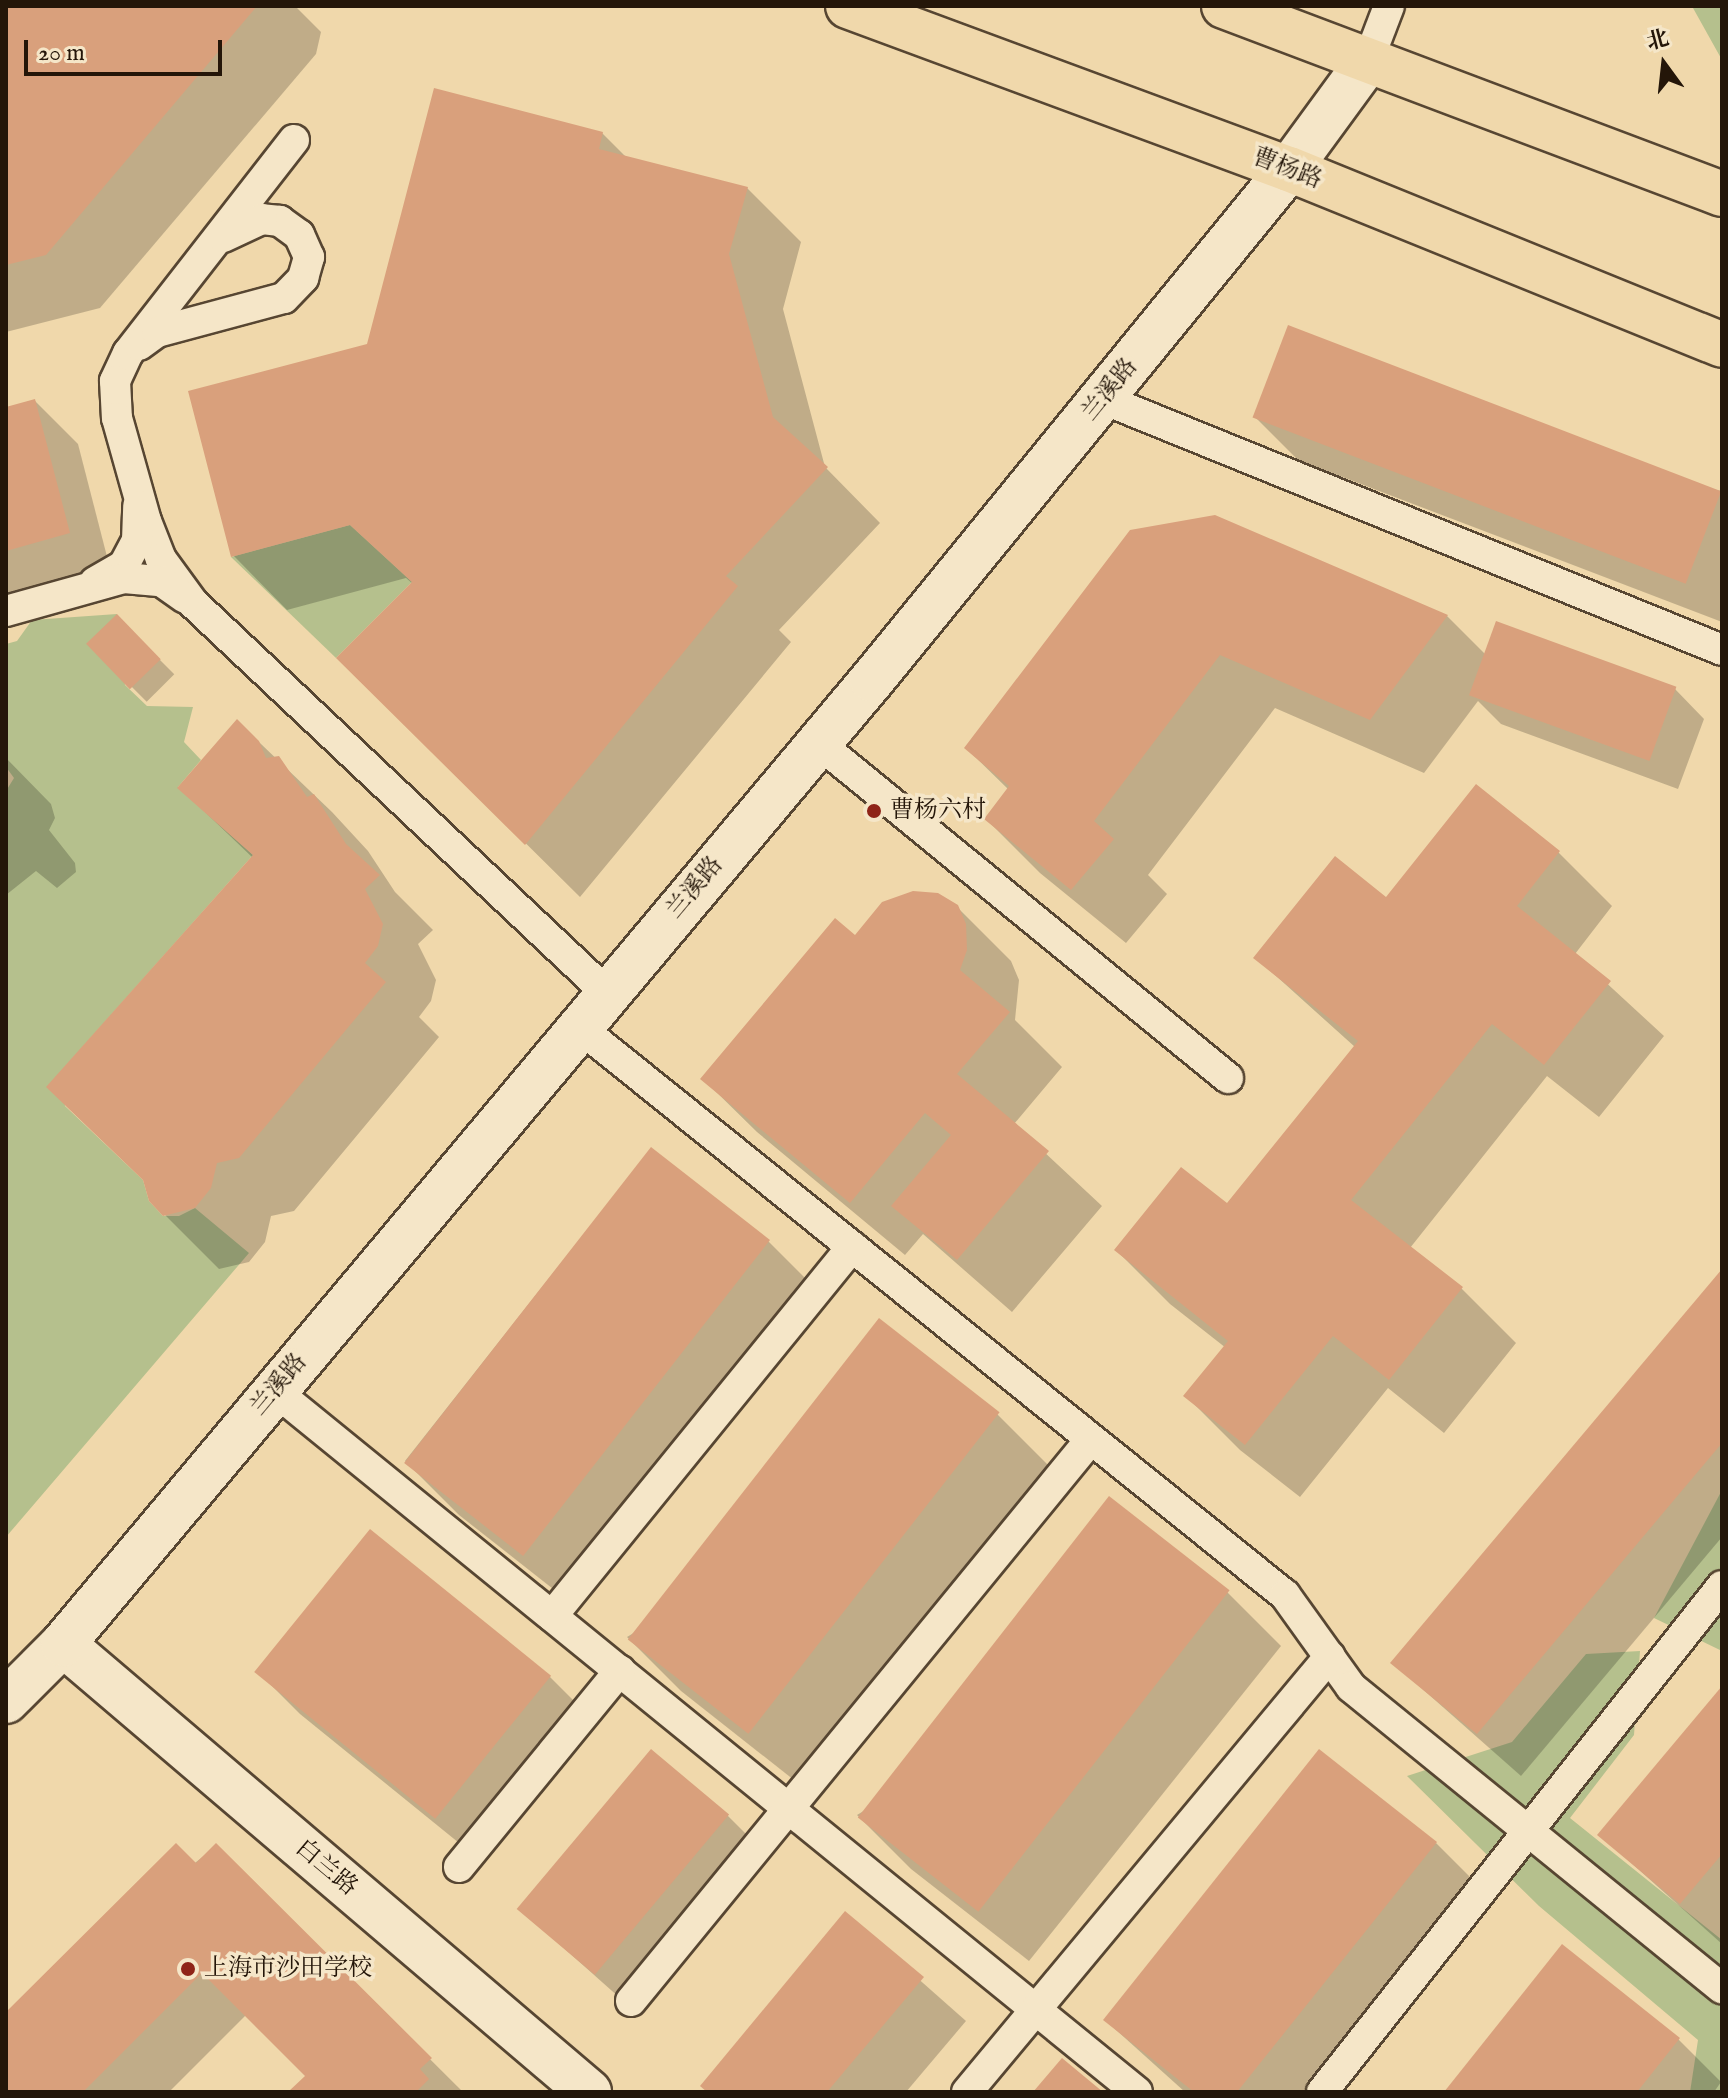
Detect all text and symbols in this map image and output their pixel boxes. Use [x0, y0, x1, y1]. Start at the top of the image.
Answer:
scale bar [28, 24, 226, 74]
north arrow [1624, 24, 1704, 104]
text: 北 [1644, 24, 1672, 57]
text: 20 m [38, 38, 85, 69]
street label: 曹杨路 [1248, 143, 1326, 195]
street label: 兰溪路 [1076, 353, 1144, 427]
place label: 曹杨六村 [890, 797, 986, 825]
marker: 曹杨六村 [865, 802, 883, 820]
street label: 兰溪路 [661, 851, 729, 925]
street label: 兰溪路 [245, 1348, 313, 1422]
street label: 白兰路 [289, 1834, 363, 1902]
place label: 上海市沙田学校 [204, 1955, 372, 1983]
marker: 上海市沙田学校 [179, 1960, 197, 1978]

